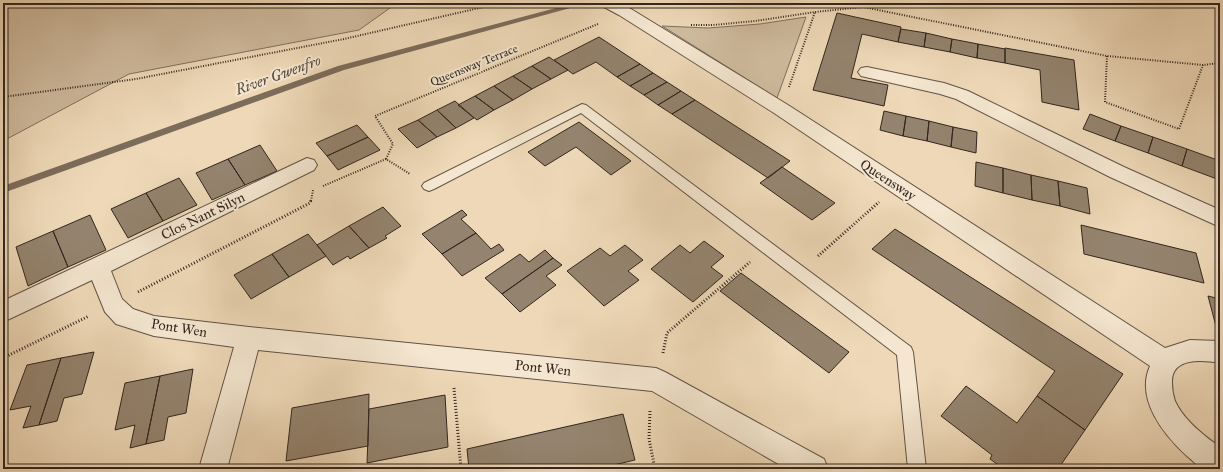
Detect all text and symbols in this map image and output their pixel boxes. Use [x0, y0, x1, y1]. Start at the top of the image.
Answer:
street label: Queensway Terrace [428, 41, 520, 89]
water label: River Gwenfro [232, 51, 324, 99]
street label: Queensway [857, 156, 919, 205]
street label: Clos Nant Silyn [158, 188, 248, 244]
street label: Pont Wen [150, 315, 209, 341]
street label: Pont Wen [514, 357, 572, 379]

